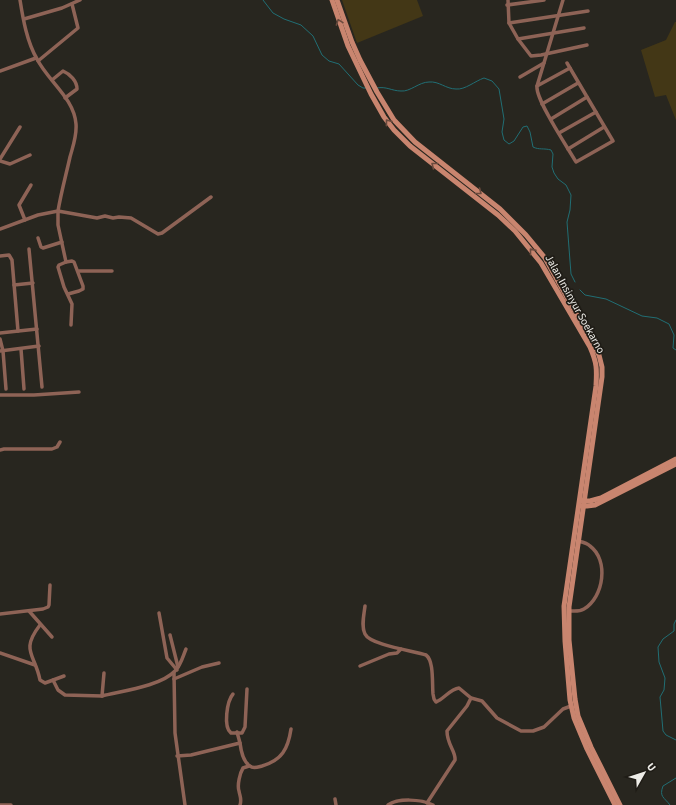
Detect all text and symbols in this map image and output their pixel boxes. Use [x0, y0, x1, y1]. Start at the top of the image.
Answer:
one-way arrow [336, 19, 344, 26]
one-way arrow [386, 119, 393, 126]
one-way arrow [432, 163, 439, 170]
one-way arrow [474, 188, 481, 195]
one-way arrow [529, 248, 536, 255]
street label: Jalan Insinyur Soekarno [542, 252, 608, 356]
north arrow [624, 753, 664, 793]
text: U [643, 759, 660, 775]

